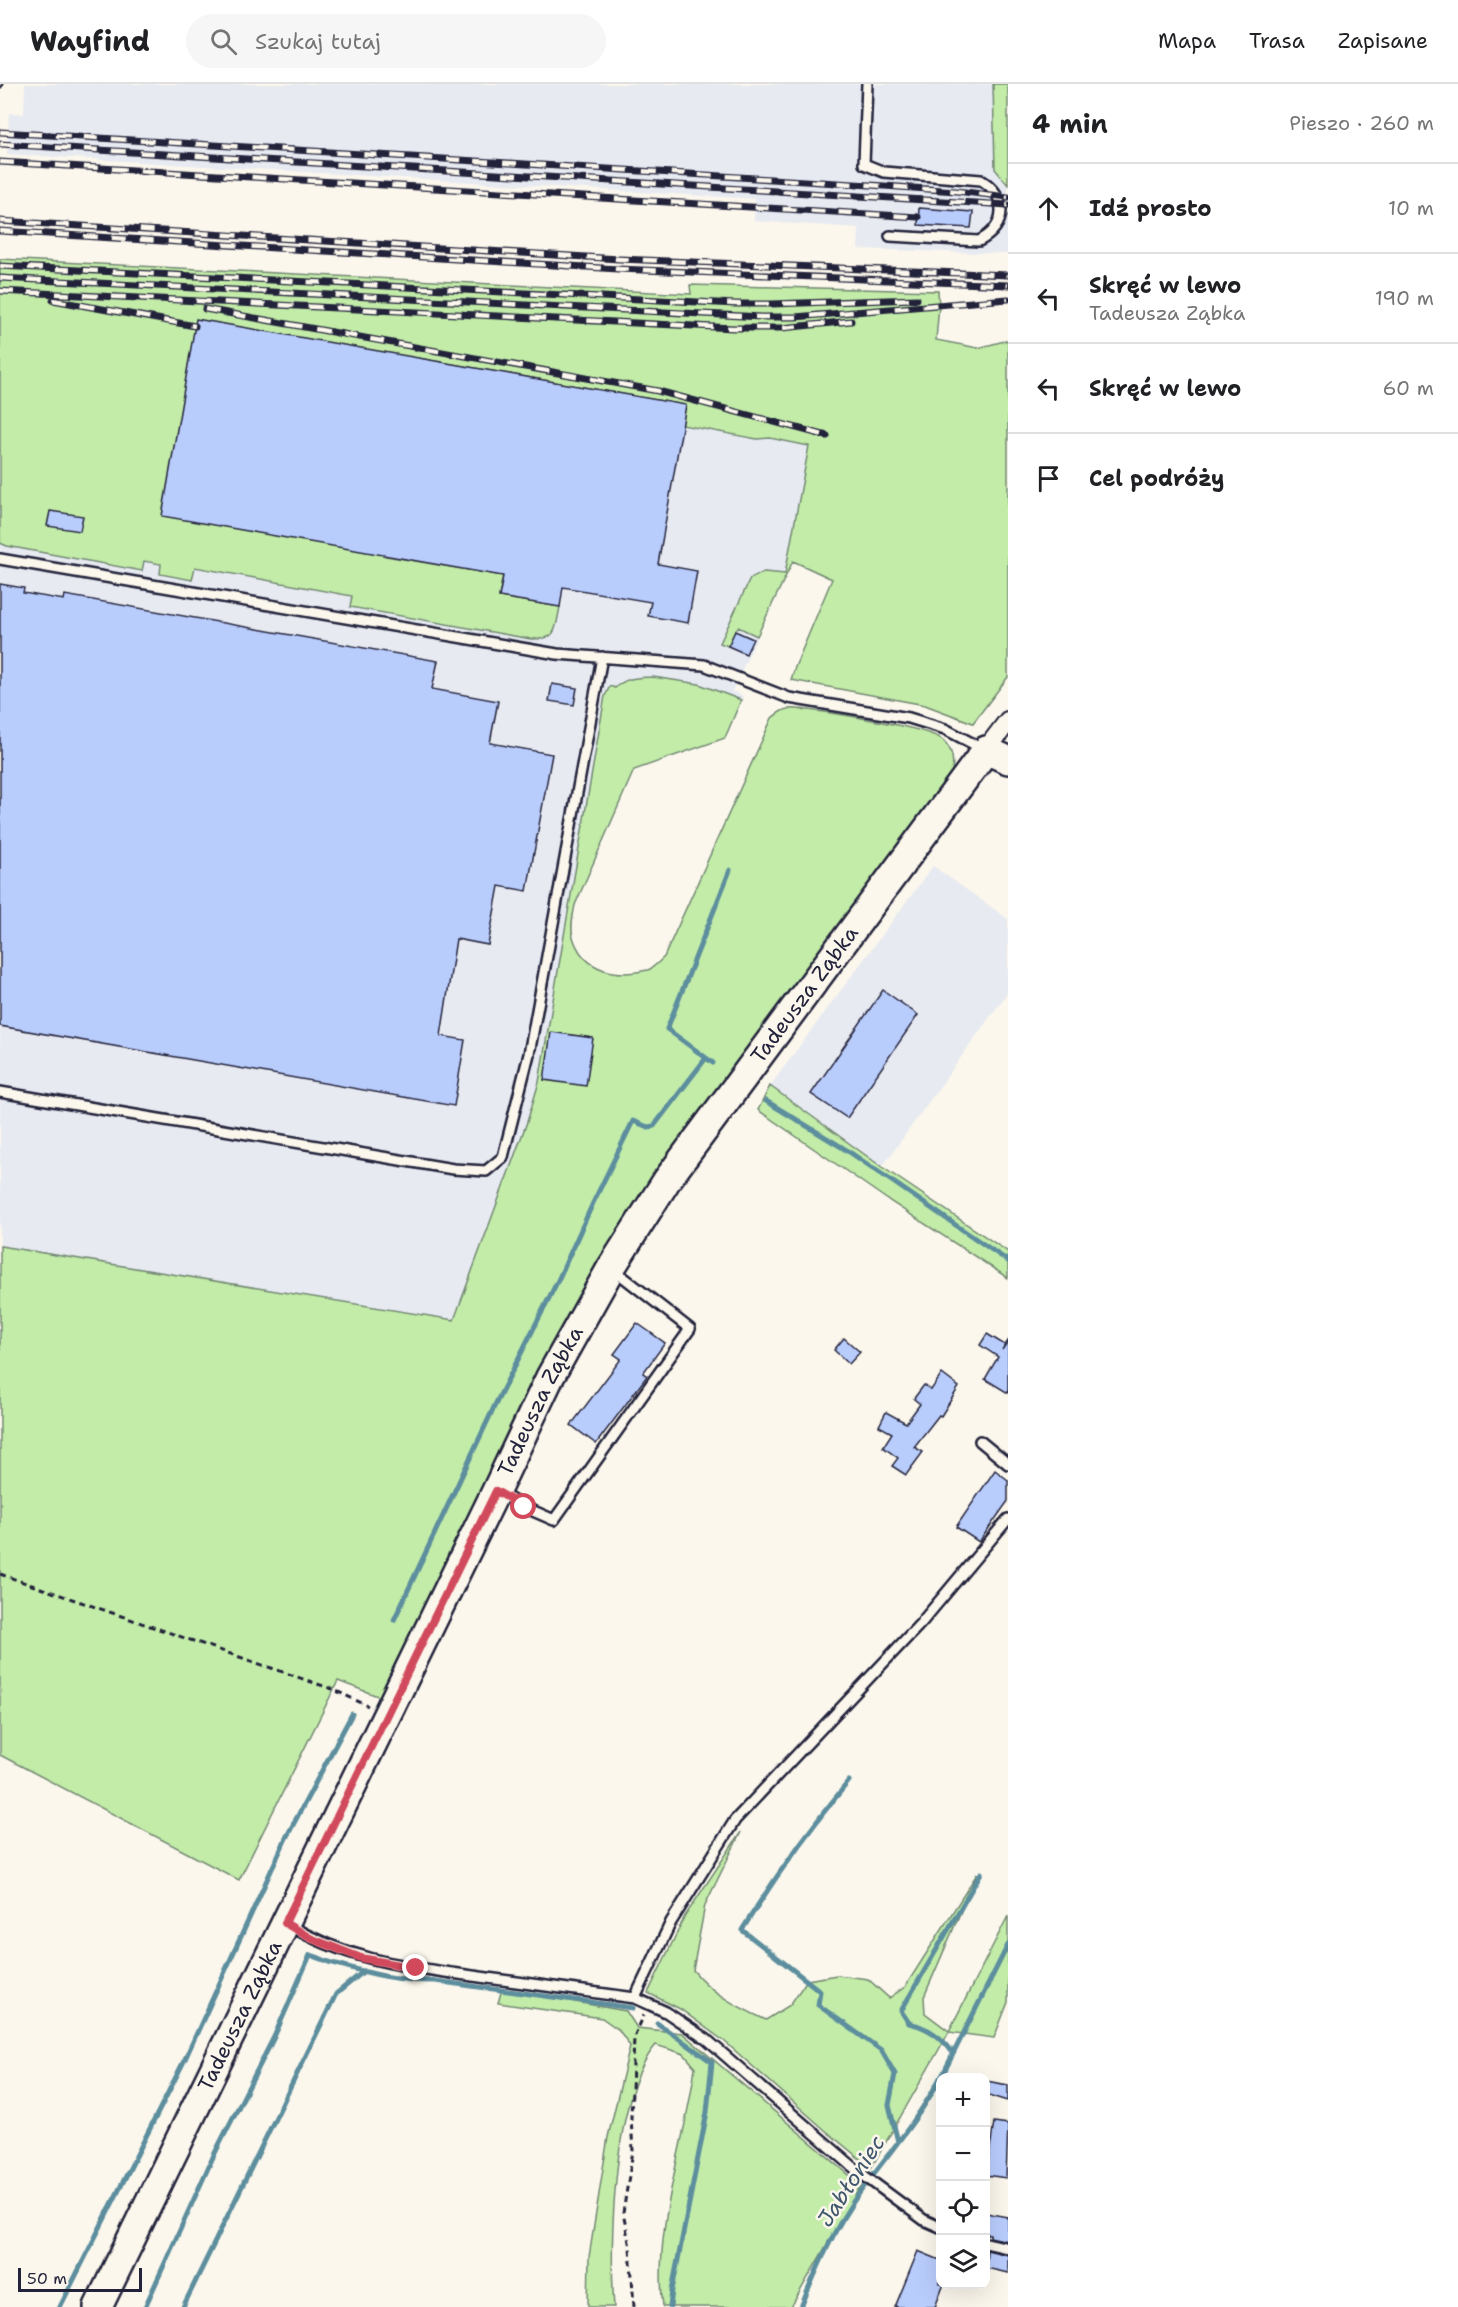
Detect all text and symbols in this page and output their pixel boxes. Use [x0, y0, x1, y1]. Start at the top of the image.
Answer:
search box [186, 14, 606, 68]
text: Wayfind [30, 22, 150, 60]
icon: search [207, 25, 240, 58]
text: Szukaj tutaj [255, 27, 381, 56]
text: Mapa [1158, 27, 1216, 55]
text: Trasa [1249, 27, 1305, 55]
text: Zapisane [1338, 27, 1428, 55]
text: 4 min [1032, 106, 1108, 141]
text: Pieszo · 260 m [1289, 110, 1434, 136]
icon: ahead [1032, 192, 1065, 225]
text: Idź prosto [1089, 194, 1212, 223]
text: 10 m [1388, 195, 1434, 221]
text: Skręć w lewo [1089, 271, 1241, 300]
icon: left [1032, 282, 1065, 315]
text: 190 m [1375, 285, 1434, 311]
text: Tadeusza Ząbka [1089, 300, 1245, 326]
icon: left [1032, 372, 1065, 405]
text: Skręć w lewo [1089, 374, 1241, 403]
text: 60 m [1382, 375, 1434, 401]
icon: arrive [1032, 462, 1065, 495]
text: Cel podróży [1089, 464, 1225, 493]
street label: Tadeusza Ząbka [744, 920, 865, 1069]
street label: Tadeusza Ząbka [491, 1321, 590, 1481]
route start [510, 1493, 536, 1519]
street label: Tadeusza Ząbka [191, 1936, 289, 2096]
route end [402, 1954, 428, 1980]
map controls [936, 2073, 990, 2289]
button: + [936, 2073, 990, 2127]
button: − [936, 2127, 990, 2181]
water label: Jabłoniec [811, 2130, 891, 2232]
button: locate [936, 2181, 990, 2235]
button: layers [936, 2235, 990, 2289]
scale bar [18, 2265, 142, 2292]
text: 50 m [27, 2268, 67, 2289]

